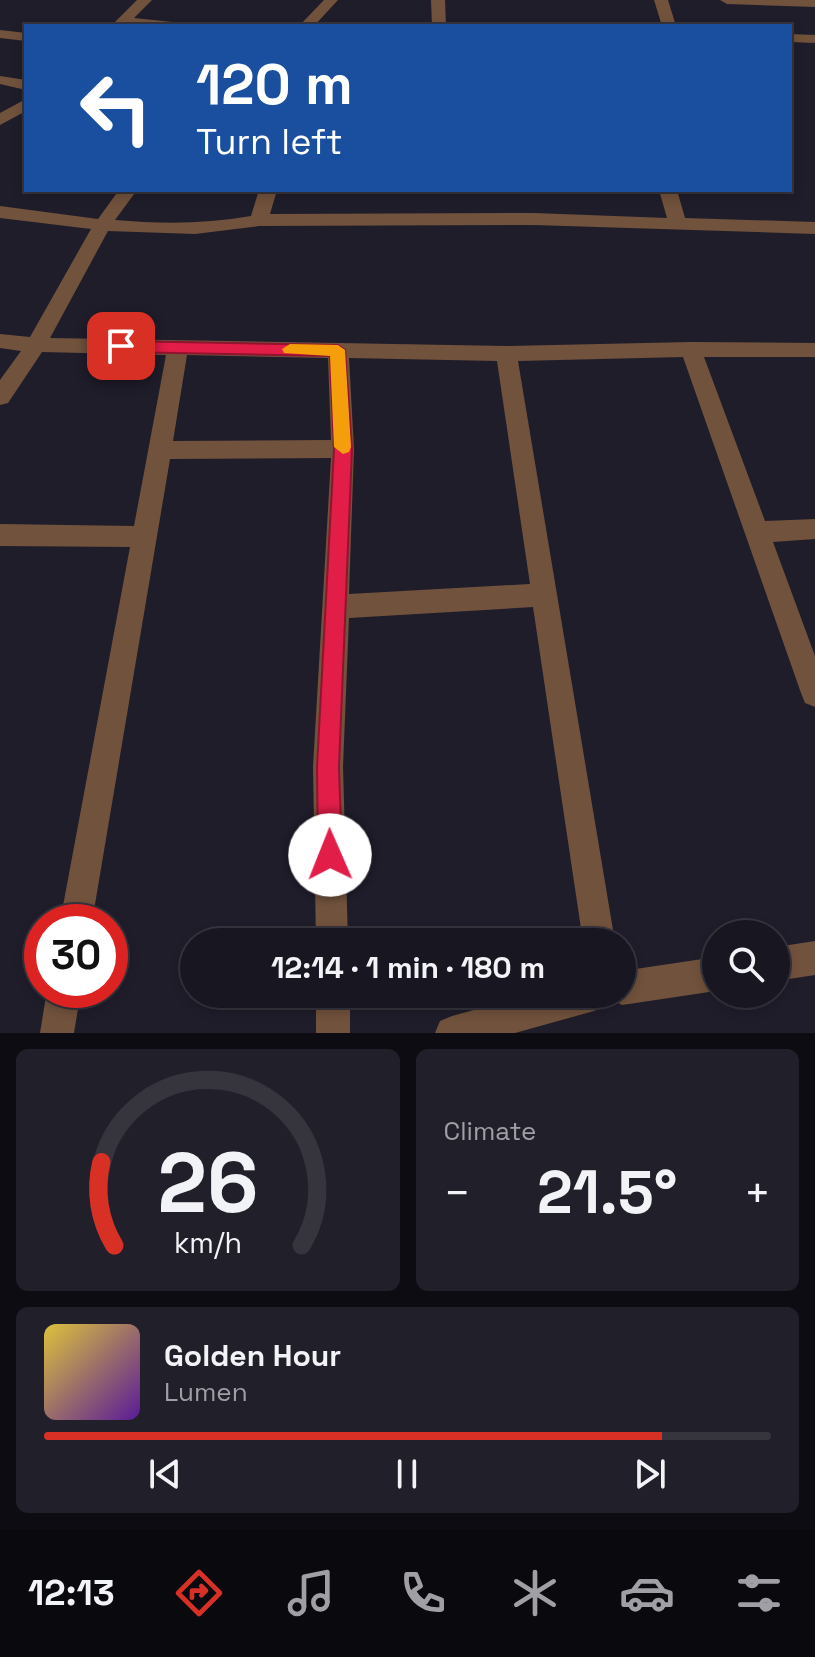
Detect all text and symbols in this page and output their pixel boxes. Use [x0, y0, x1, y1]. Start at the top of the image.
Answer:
text: 120 m [196, 49, 353, 120]
icon: left [64, 56, 168, 160]
text: Turn left [196, 119, 343, 165]
pin [87, 312, 155, 380]
icon: arrive [99, 324, 143, 368]
position arrow [288, 813, 372, 897]
speed limit sign: 30 [24, 904, 128, 1008]
map controls [702, 920, 790, 1008]
button: search [702, 920, 790, 1008]
text: 12:14 · 1 min · 180 m [271, 948, 545, 987]
text: Climate [444, 1114, 536, 1148]
text: 26 [157, 1130, 258, 1236]
text: 21.5° [537, 1154, 677, 1231]
text: − [444, 1165, 471, 1221]
text: + [744, 1165, 771, 1221]
text: km/h [174, 1225, 242, 1261]
text: Golden Hour [164, 1336, 341, 1375]
text: Lumen [164, 1375, 248, 1409]
icon: previous [143, 1452, 187, 1496]
icon: pause [385, 1452, 429, 1496]
icon: next [628, 1452, 672, 1496]
icon: directions [171, 1565, 227, 1621]
icon: music [283, 1565, 339, 1621]
icon: phone [395, 1565, 451, 1621]
icon: climate [507, 1565, 563, 1621]
icon: car [619, 1565, 675, 1621]
icon: filters [731, 1565, 787, 1621]
text: 12:13 [28, 1570, 115, 1616]

